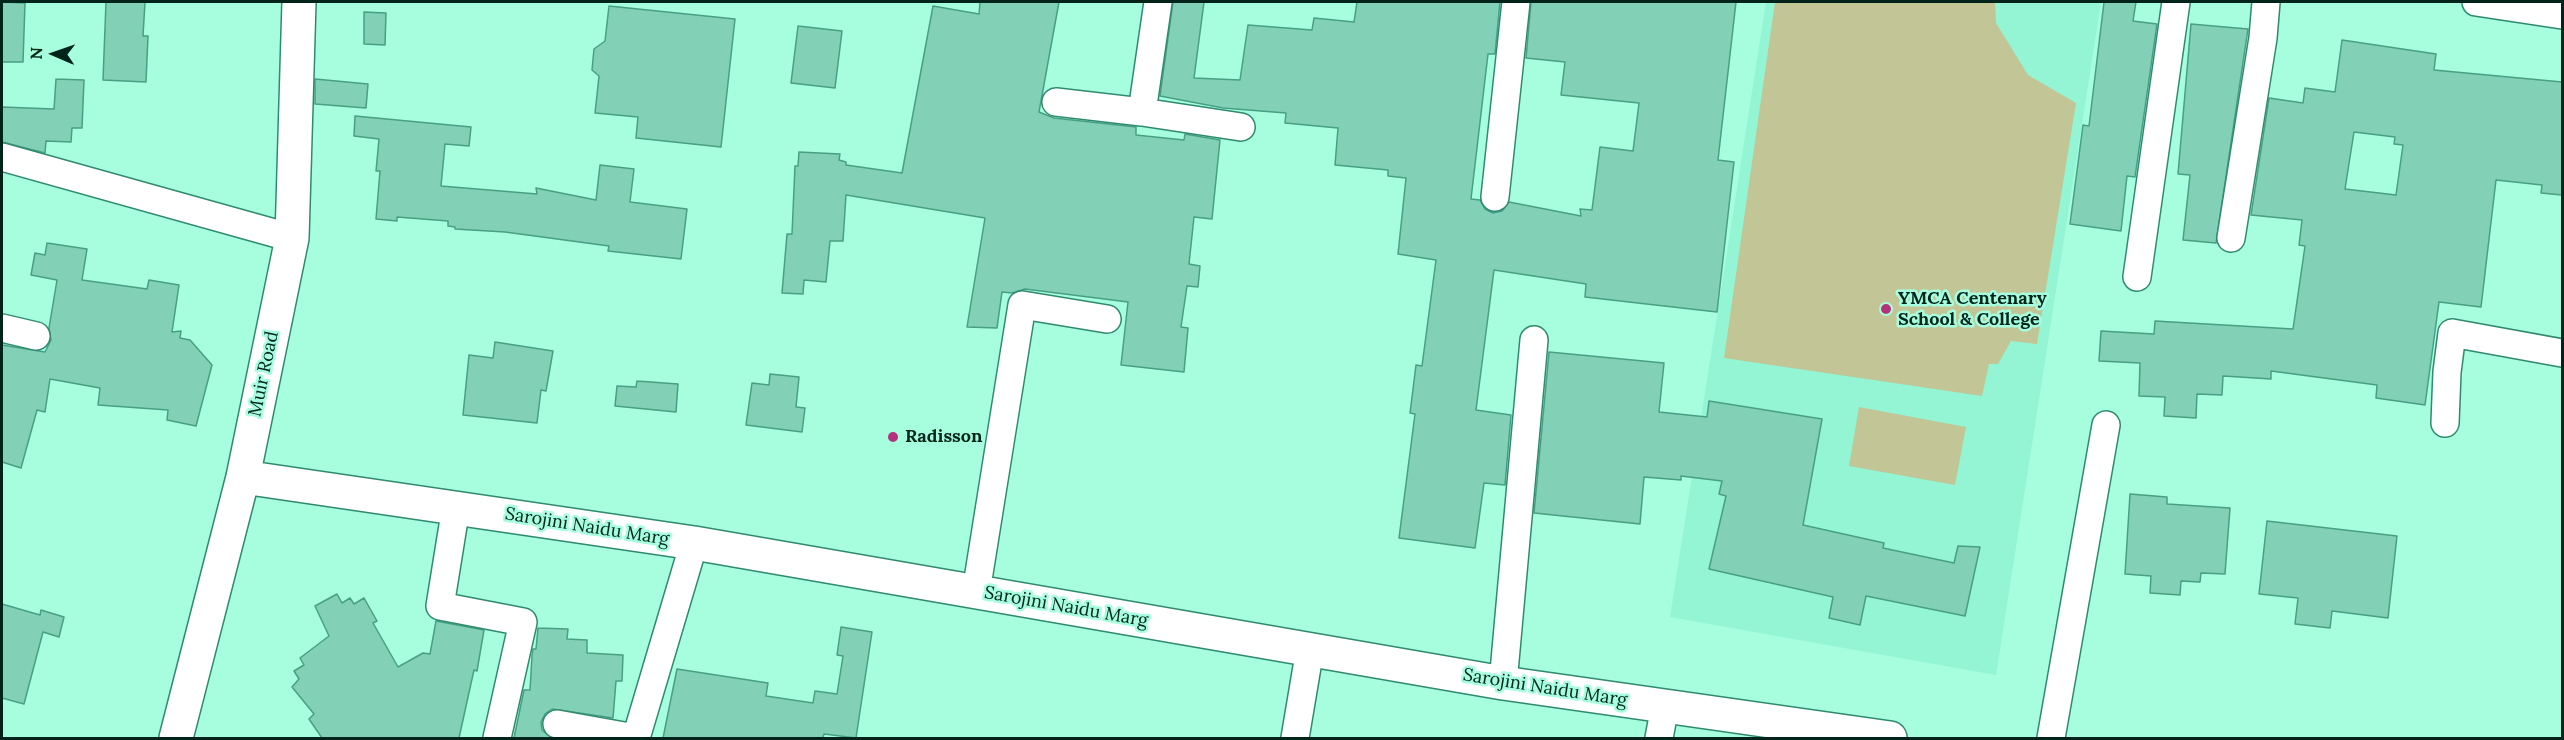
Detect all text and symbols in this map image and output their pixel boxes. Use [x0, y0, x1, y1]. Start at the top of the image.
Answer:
north arrow [24, 24, 84, 84]
text: N [26, 47, 46, 60]
place label: YMCA Centenary School & College [1898, 288, 2047, 330]
marker: YMCA Centenary School & College [1879, 302, 1893, 316]
street label: Muir Road [244, 329, 284, 419]
place label: Radisson [905, 426, 983, 448]
marker: Radisson [886, 430, 900, 444]
street label: Sarojini Naidu Marg [503, 503, 671, 551]
street label: Sarojini Naidu Marg [982, 582, 1150, 632]
street label: Sarojini Naidu Marg [1461, 664, 1629, 712]

